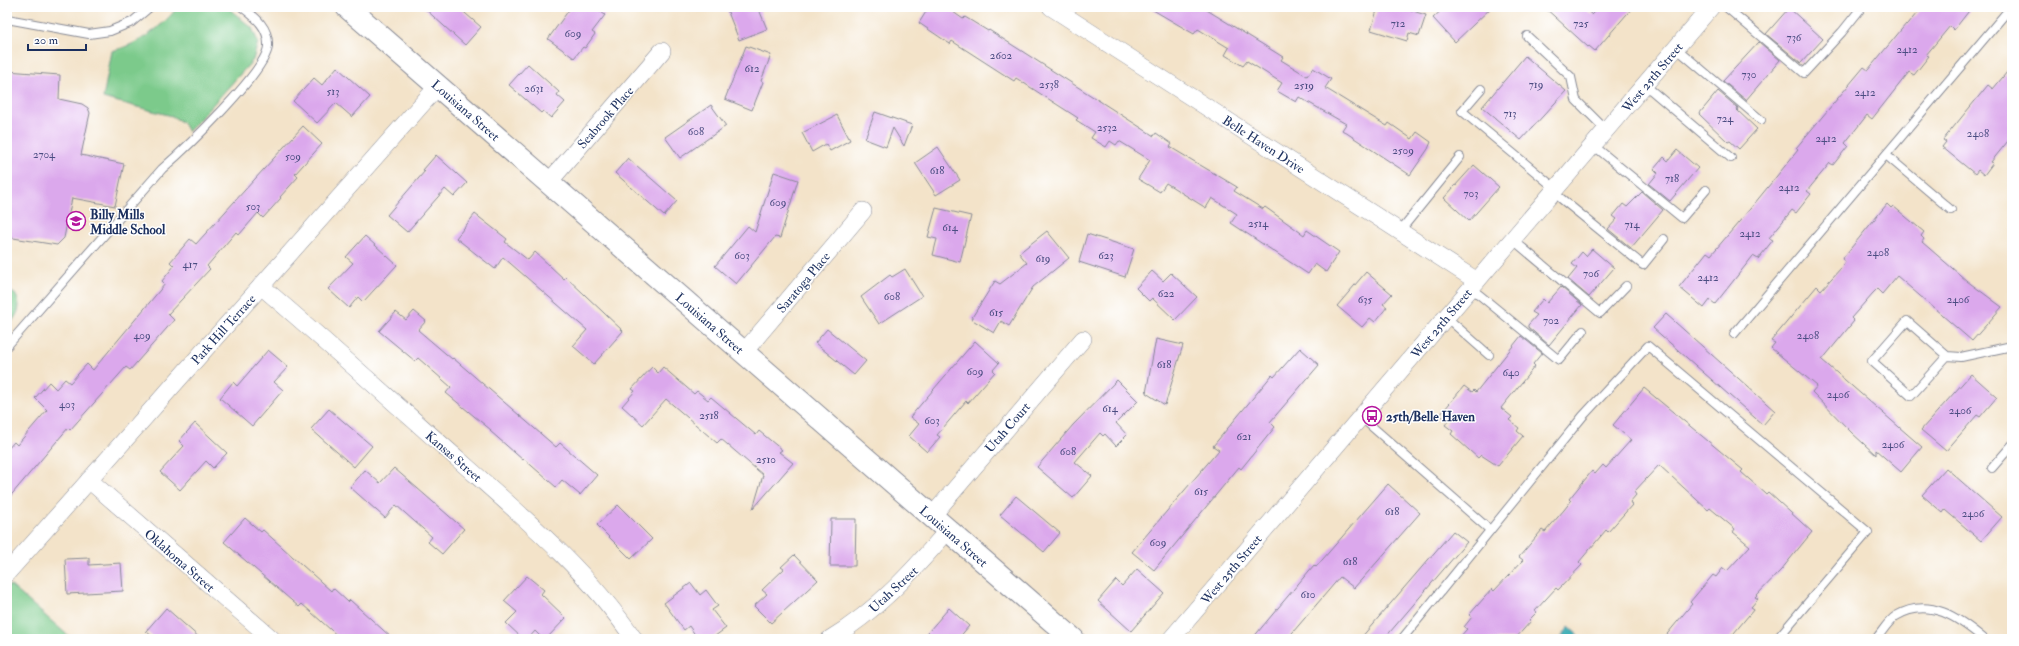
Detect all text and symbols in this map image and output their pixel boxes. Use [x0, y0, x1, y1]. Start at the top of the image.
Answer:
house number: 712 [1391, 17, 1406, 30]
house number: 725 [1573, 17, 1589, 30]
scale bar [28, 26, 86, 52]
house number: 609 [565, 27, 581, 40]
house number: 736 [1787, 31, 1803, 44]
text: 20 m [34, 33, 59, 48]
street label: West 25th Street [1618, 39, 1687, 117]
house number: 2412 [1896, 43, 1918, 56]
house number: 2602 [990, 49, 1013, 62]
house number: 612 [744, 62, 760, 75]
house number: 730 [1742, 68, 1757, 81]
street label: Louisiana Street [428, 77, 503, 145]
house number: 2538 [1039, 78, 1059, 91]
house number: 719 [1529, 78, 1543, 91]
house number: 2519 [1294, 79, 1314, 92]
house number: 2631 [524, 82, 544, 95]
street label: Seabrook Place [574, 83, 638, 152]
house number: 513 [327, 85, 339, 98]
house number: 2412 [1854, 86, 1876, 99]
house number: 713 [1503, 107, 1517, 120]
street label: Belle Haven Drive [1219, 112, 1308, 178]
house number: 724 [1717, 112, 1734, 125]
house number: 2532 [1097, 121, 1118, 134]
house number: 608 [688, 125, 704, 138]
house number: 2408 [1967, 127, 1989, 140]
house number: 2412 [1815, 132, 1837, 145]
house number: 2509 [1392, 144, 1414, 157]
house number: 2704 [33, 148, 56, 161]
house number: 509 [285, 150, 301, 163]
house number: 618 [930, 164, 944, 177]
house number: 718 [1665, 172, 1679, 185]
house number: 2412 [1778, 181, 1800, 194]
house number: 703 [1464, 187, 1478, 200]
house number: 609 [770, 196, 786, 209]
house number: 503 [246, 200, 260, 213]
place label: Billy Mills Middle School [89, 207, 166, 238]
school or university icon: Billy Mills Middle School [65, 210, 87, 232]
house number: 2514 [1248, 217, 1269, 230]
house number: 714 [1625, 218, 1641, 231]
house number: 614 [942, 221, 959, 234]
house number: 2412 [1739, 227, 1761, 240]
house number: 2408 [1867, 246, 1889, 259]
street label: Saratoga Place [774, 248, 834, 316]
house number: 603 [734, 249, 750, 262]
house number: 623 [1098, 249, 1114, 262]
house number: 619 [1035, 252, 1051, 265]
house number: 417 [183, 258, 197, 271]
house number: 706 [1583, 267, 1601, 280]
house number: 2412 [1697, 271, 1719, 284]
street label: West 25th Street [1407, 285, 1476, 363]
house number: 622 [1158, 287, 1175, 300]
street label: Louisiana Street [672, 290, 747, 358]
house number: 608 [884, 290, 900, 303]
street label: Park Hill Terrace [188, 291, 260, 368]
house number: 635 [1358, 293, 1372, 306]
house number: 2406 [1947, 293, 1971, 306]
house number: 615 [989, 306, 1003, 319]
house number: 702 [1543, 314, 1560, 327]
house number: 409 [133, 329, 151, 342]
house number: 2408 [1797, 329, 1819, 342]
house number: 618 [1157, 358, 1171, 371]
house number: 609 [967, 365, 983, 378]
house number: 640 [1502, 366, 1520, 379]
house number: 2406 [1827, 388, 1851, 401]
house number: 403 [59, 398, 75, 411]
street label: Utah Court [982, 399, 1034, 456]
house number: 614 [1102, 402, 1119, 415]
house number: 2406 [1949, 404, 1973, 417]
bus stop icon: 25th/Belle Haven [1361, 405, 1383, 427]
house number: 2518 [699, 409, 719, 422]
place label: 25th/Belle Haven [1386, 409, 1475, 425]
house number: 603 [924, 414, 940, 427]
street label: Kansas Street [422, 428, 485, 486]
house number: 621 [1236, 430, 1252, 443]
house number: 2406 [1882, 438, 1906, 451]
house number: 608 [1060, 445, 1076, 458]
house number: 2510 [756, 453, 776, 466]
house number: 615 [1194, 485, 1208, 498]
street label: Louisiana Street [916, 503, 991, 571]
house number: 618 [1385, 505, 1399, 518]
house number: 2406 [1962, 507, 1986, 520]
street label: Oklahoma Street [141, 526, 218, 596]
street label: West 25th Street [1197, 531, 1266, 609]
house number: 609 [1150, 536, 1166, 549]
house number: 618 [1343, 555, 1357, 568]
street label: Utah Street [866, 563, 921, 616]
house number: 610 [1300, 588, 1316, 601]

